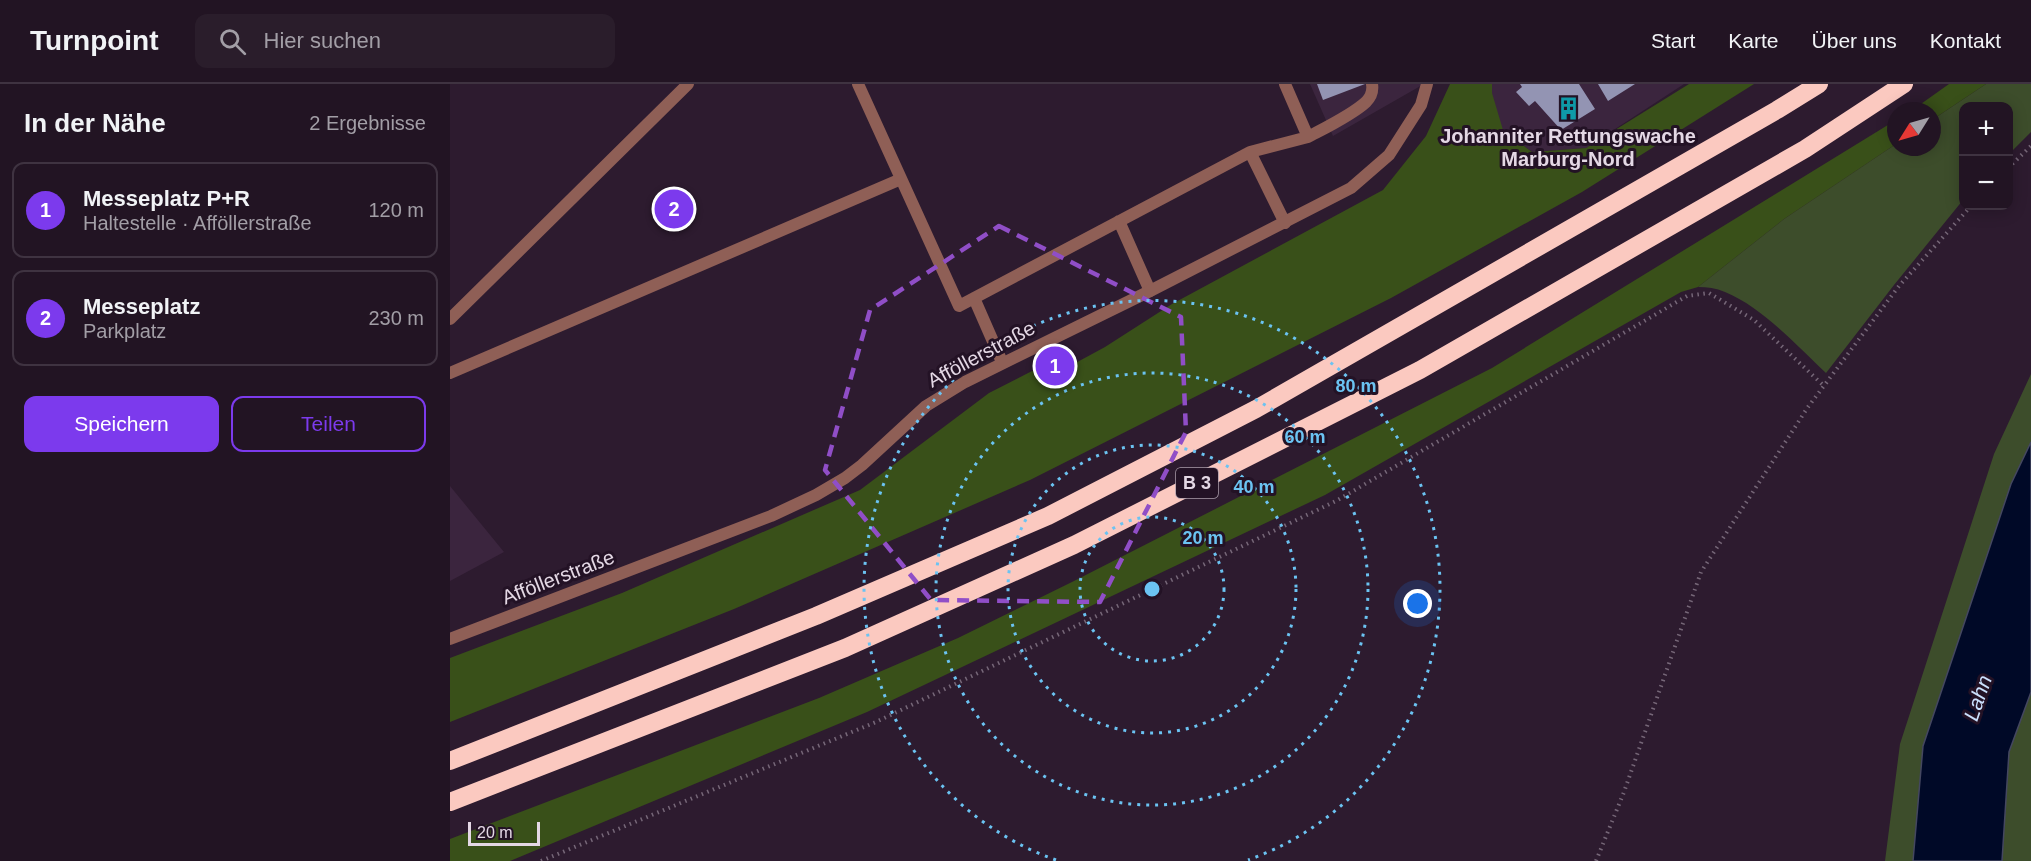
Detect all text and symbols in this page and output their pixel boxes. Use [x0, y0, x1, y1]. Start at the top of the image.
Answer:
search box [195, 14, 615, 68]
text: Turnpoint [30, 25, 159, 56]
icon: search [216, 25, 249, 58]
text: Hier suchen [264, 28, 381, 53]
text: Start [1651, 29, 1695, 52]
text: Karte [1728, 29, 1779, 52]
text: Über uns [1812, 29, 1897, 52]
text: Kontakt [1930, 29, 2001, 52]
building icon: Johanniter Rettungswache Marburg-Nord [1555, 95, 1581, 121]
north arrow [1887, 102, 1941, 156]
map controls [1959, 102, 2013, 210]
button: + [1959, 102, 2013, 156]
text: In der Nähe [24, 108, 166, 138]
text: 2 Ergebnisse [309, 112, 426, 134]
place label: Johanniter Rettungswache Marburg-Nord [1440, 125, 1696, 170]
button: − [1959, 156, 2013, 210]
text: Messeplatz P+R [83, 186, 250, 211]
pin: 2 [654, 186, 694, 232]
text: 1 [40, 199, 51, 221]
text: 120 m [368, 199, 424, 221]
text: Haltestelle · Afföllerstraße [83, 212, 312, 234]
text: Messeplatz [83, 294, 200, 319]
text: 2 [40, 307, 51, 329]
text: 230 m [368, 307, 424, 329]
street label: Afföllerstraße [923, 316, 1039, 392]
text: Parkplatz [83, 320, 166, 342]
pin: 1 [1036, 344, 1074, 388]
text: 80 m [1335, 376, 1377, 396]
button: Speichern [24, 396, 219, 452]
button: Teilen [231, 396, 426, 452]
text: 60 m [1284, 427, 1326, 447]
road number: B 3 [1176, 468, 1218, 498]
text: 40 m [1233, 477, 1275, 497]
text: 20 m [1182, 528, 1224, 548]
street label: Afföllerstraße [499, 545, 617, 609]
centre of rings [1142, 579, 1162, 599]
your location [1403, 589, 1432, 618]
water label: Lahn [1959, 672, 1996, 724]
scale bar [468, 819, 540, 846]
text: 20 m [477, 824, 513, 841]

